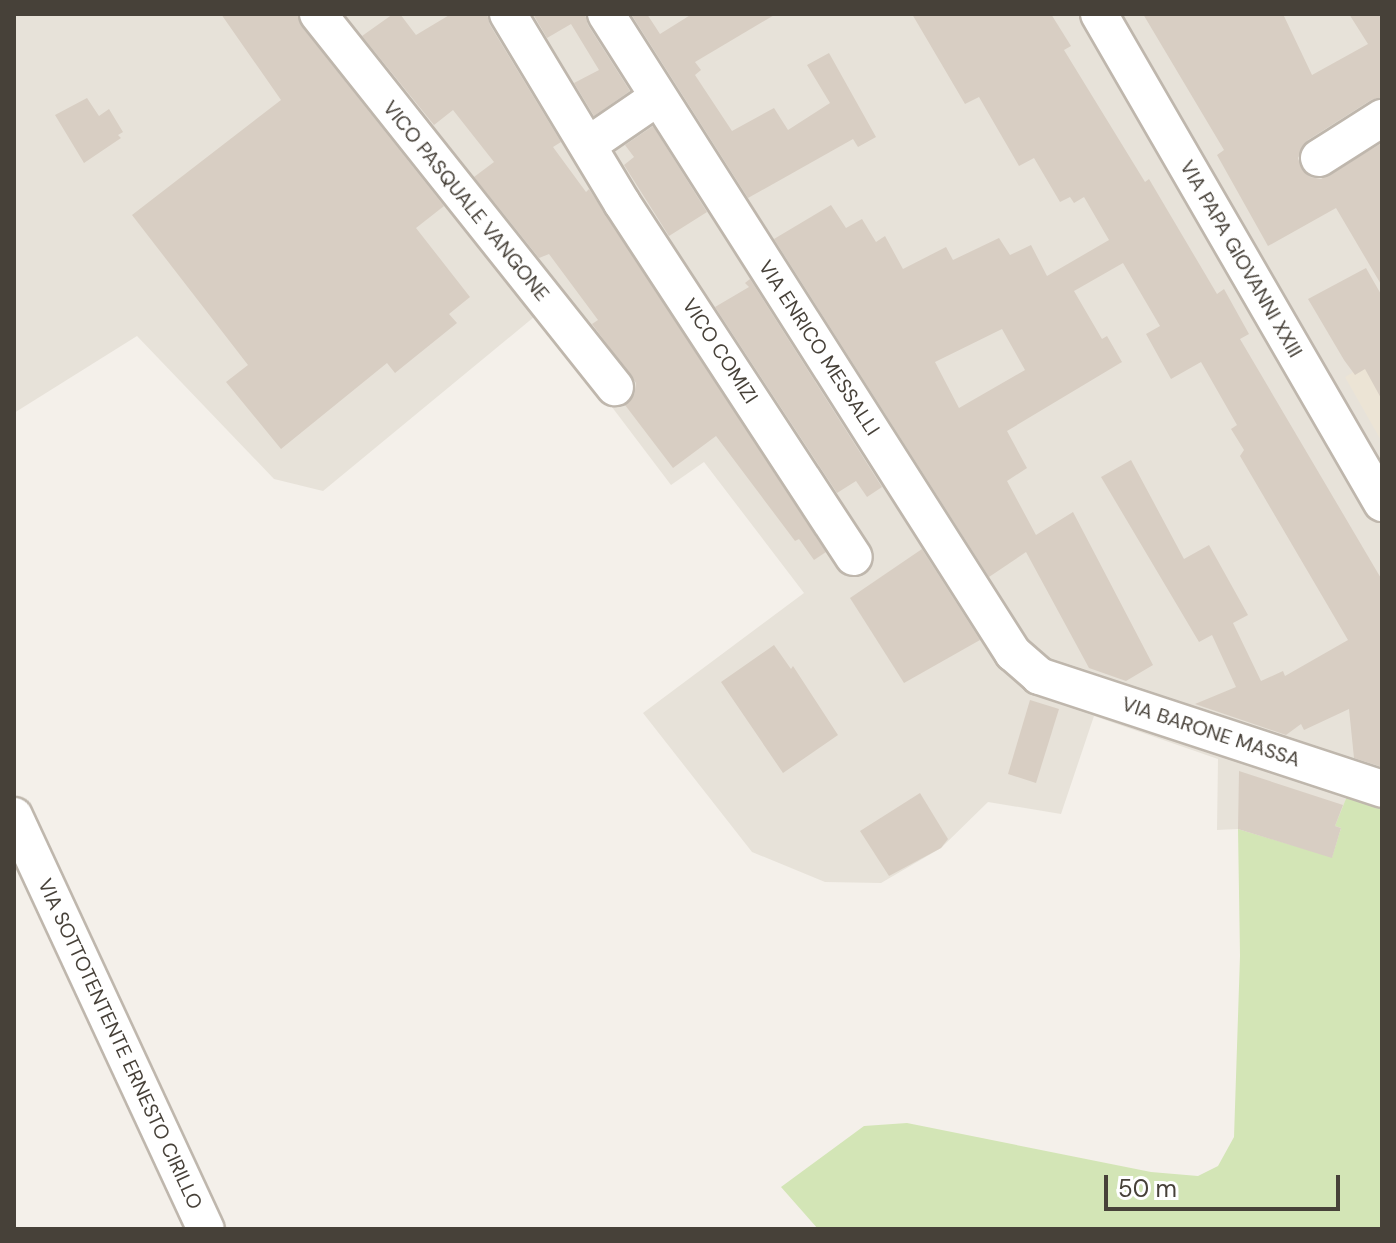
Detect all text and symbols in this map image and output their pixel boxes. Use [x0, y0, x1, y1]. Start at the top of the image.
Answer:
street label: VICO PASQUALE VANGONE [378, 96, 554, 306]
street label: VIA PAPA GIOVANNI XXIII [1175, 156, 1307, 362]
street label: VIA ENRICO MESSALLI [753, 256, 885, 440]
street label: VICO COMIZI [677, 294, 763, 408]
street label: VIA BARONE MASSA [1119, 692, 1303, 772]
street label: VIA SOTTOTENTENTE ERNESTO CIRILLO [33, 875, 207, 1213]
scale bar [1108, 1159, 1344, 1209]
text: 50 m [1118, 1173, 1177, 1204]

